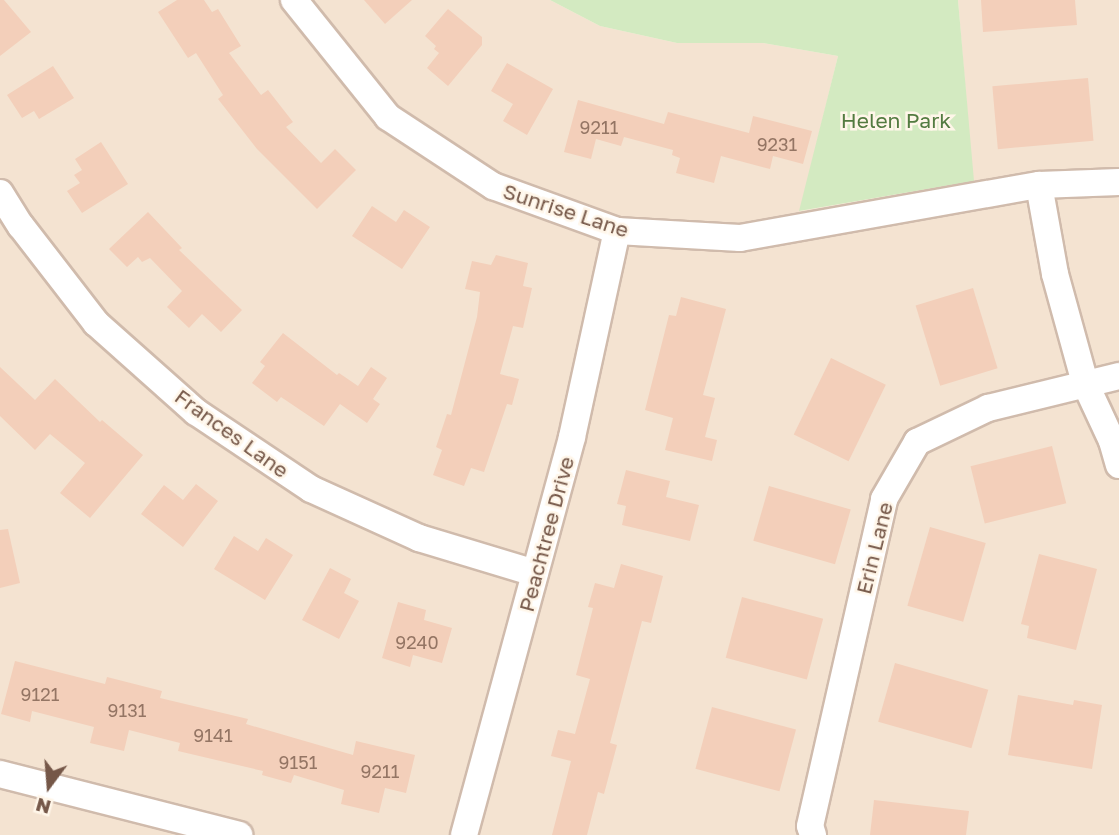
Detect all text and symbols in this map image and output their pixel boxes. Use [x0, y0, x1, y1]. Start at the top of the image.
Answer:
park label: Helen Park [841, 107, 951, 133]
house number: 9211 [580, 116, 618, 138]
house number: 9231 [757, 133, 797, 155]
street label: Sunrise Lane [500, 178, 632, 242]
street label: Frances Lane [170, 383, 294, 483]
street label: Peachtree Drive [513, 454, 579, 614]
street label: Erin Lane [850, 499, 898, 597]
house number: 9240 [395, 631, 439, 653]
house number: 9121 [21, 683, 59, 705]
house number: 9131 [108, 699, 146, 721]
house number: 9141 [193, 724, 233, 746]
north arrow [14, 751, 84, 821]
house number: 9151 [279, 751, 317, 773]
house number: 9211 [361, 760, 399, 782]
text: N [33, 794, 53, 820]

